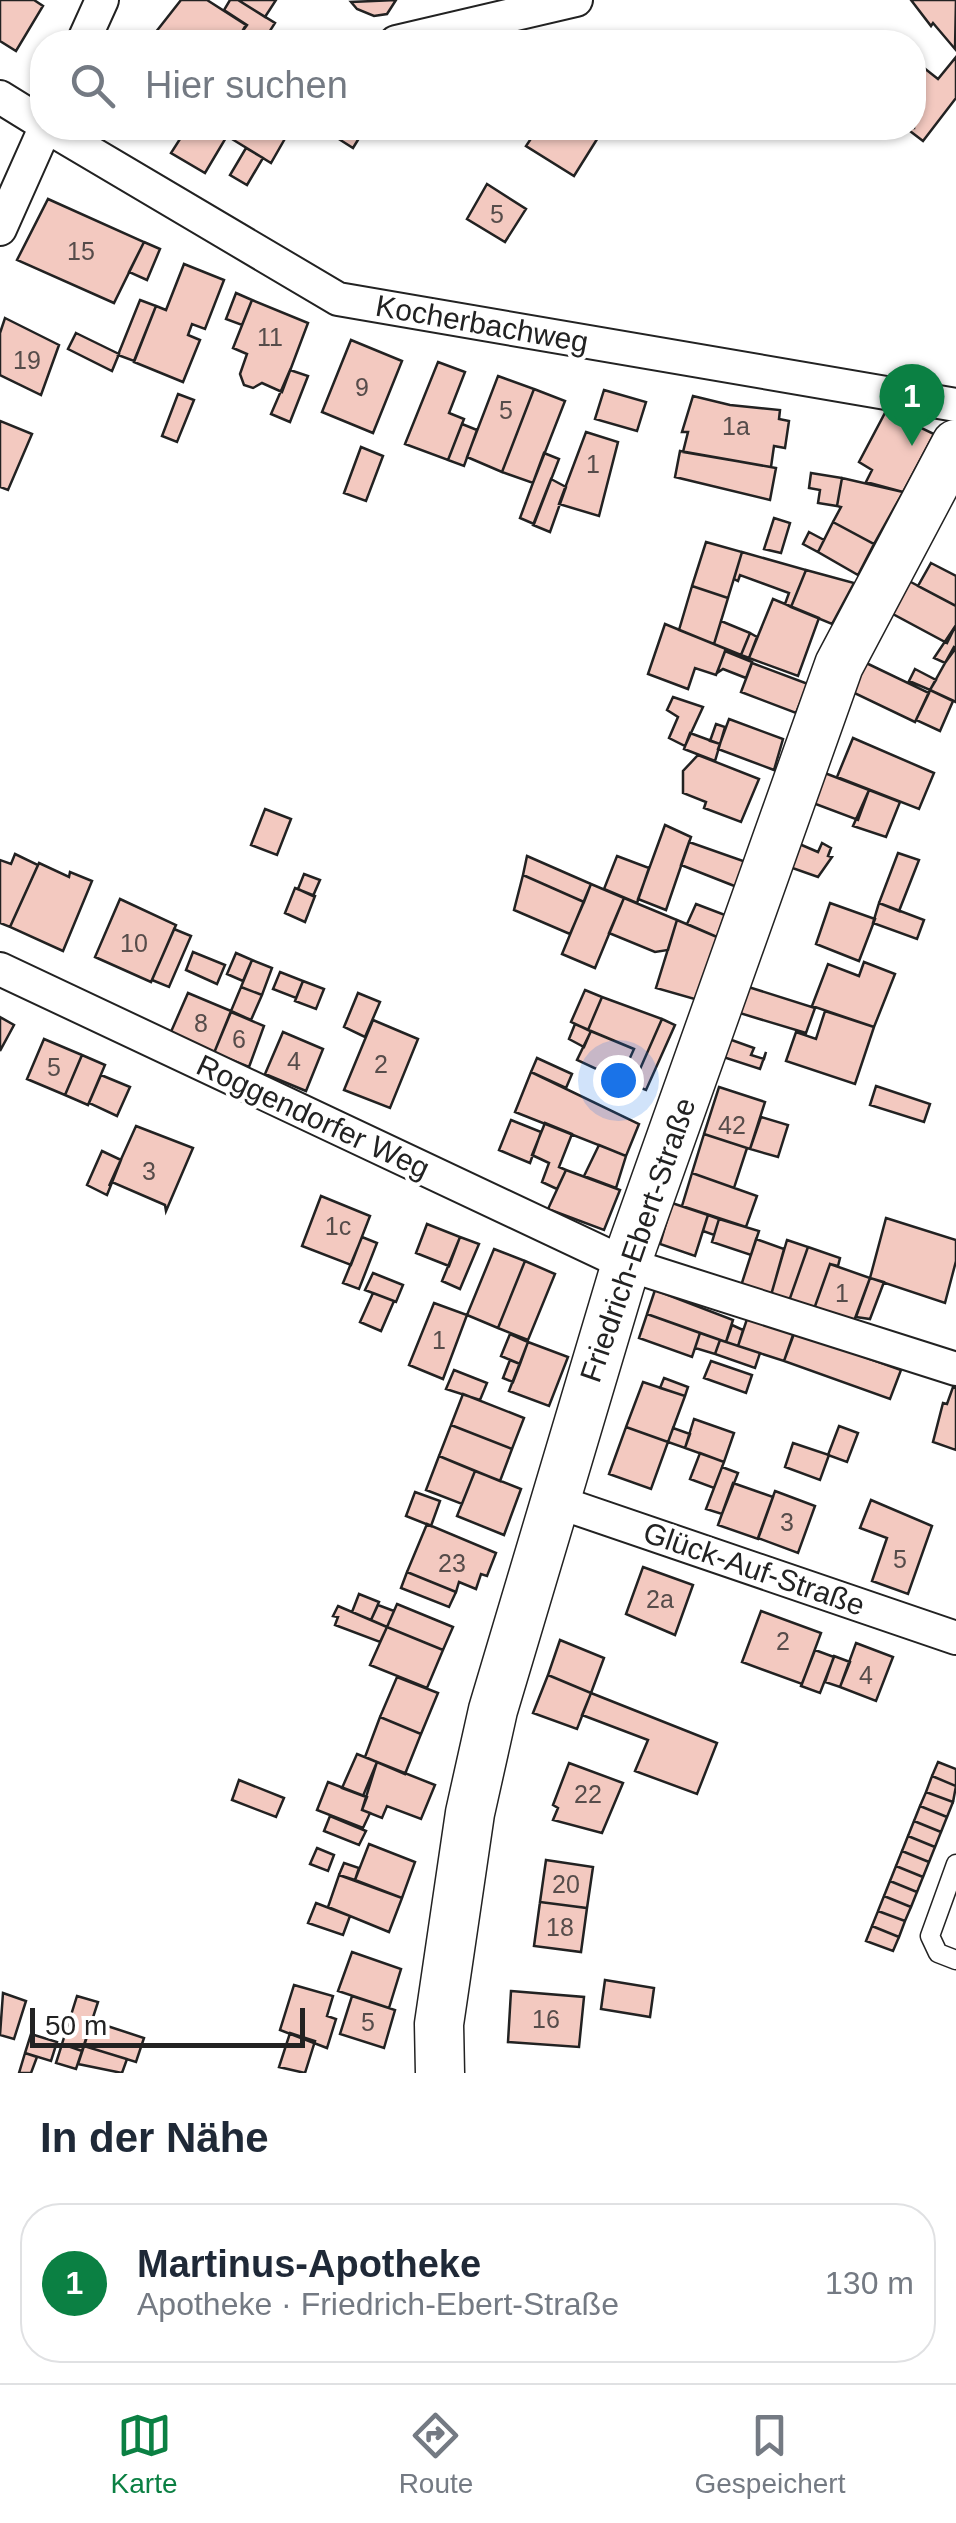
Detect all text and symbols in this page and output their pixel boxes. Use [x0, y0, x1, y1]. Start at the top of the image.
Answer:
search box [30, 30, 926, 140]
icon: search [65, 58, 120, 113]
text: Hier suchen [145, 64, 348, 106]
house number: 5 [490, 200, 504, 228]
house number: 15 [67, 237, 95, 265]
street label: Kocherbachweg [373, 289, 591, 358]
house number: 11 [257, 323, 283, 351]
house number: 19 [13, 346, 41, 374]
pin: 1 [880, 364, 944, 446]
house number: 9 [355, 373, 369, 401]
house number: 5 [499, 396, 513, 424]
house number: 1a [722, 412, 750, 440]
house number: 1 [586, 450, 600, 478]
house number: 10 [120, 929, 148, 957]
house number: 8 [194, 1009, 208, 1037]
house number: 6 [232, 1025, 246, 1053]
house number: 4 [287, 1047, 301, 1075]
street label: Roggendorfer Weg [192, 1048, 435, 1185]
house number: 2 [374, 1050, 388, 1078]
house number: 5 [47, 1053, 61, 1081]
your location [593, 1055, 644, 1106]
street label: Friedrich-Ebert-Straße [573, 1093, 702, 1386]
house number: 42 [718, 1111, 746, 1139]
house number: 3 [142, 1157, 156, 1185]
house number: 1c [325, 1212, 351, 1240]
house number: 1 [835, 1279, 849, 1307]
house number: 1 [432, 1326, 446, 1354]
house number: 3 [780, 1508, 794, 1536]
street label: Glück-Auf-Straße [639, 1515, 869, 1622]
house number: 5 [893, 1545, 907, 1573]
house number: 23 [438, 1549, 466, 1577]
house number: 2a [646, 1585, 674, 1613]
house number: 2 [776, 1627, 790, 1655]
house number: 4 [859, 1661, 873, 1689]
house number: 22 [574, 1780, 602, 1808]
house number: 20 [552, 1870, 580, 1898]
house number: 18 [546, 1913, 574, 1941]
scale bar [30, 2003, 305, 2048]
house number: 16 [532, 2005, 560, 2033]
house number: 5 [361, 2008, 375, 2036]
text: 50 m [45, 2010, 107, 2041]
text: In der Nähe [40, 2114, 269, 2161]
text: Martinus-Apotheke [137, 2243, 481, 2285]
text: 1 [66, 2265, 83, 2301]
text: 130 m [825, 2265, 914, 2301]
text: Apotheke · Friedrich-Ebert-Straße [137, 2286, 619, 2322]
tab: Karte [111, 2408, 178, 2500]
tab: Route [399, 2408, 473, 2500]
tab: Gespeichert [694, 2408, 845, 2500]

